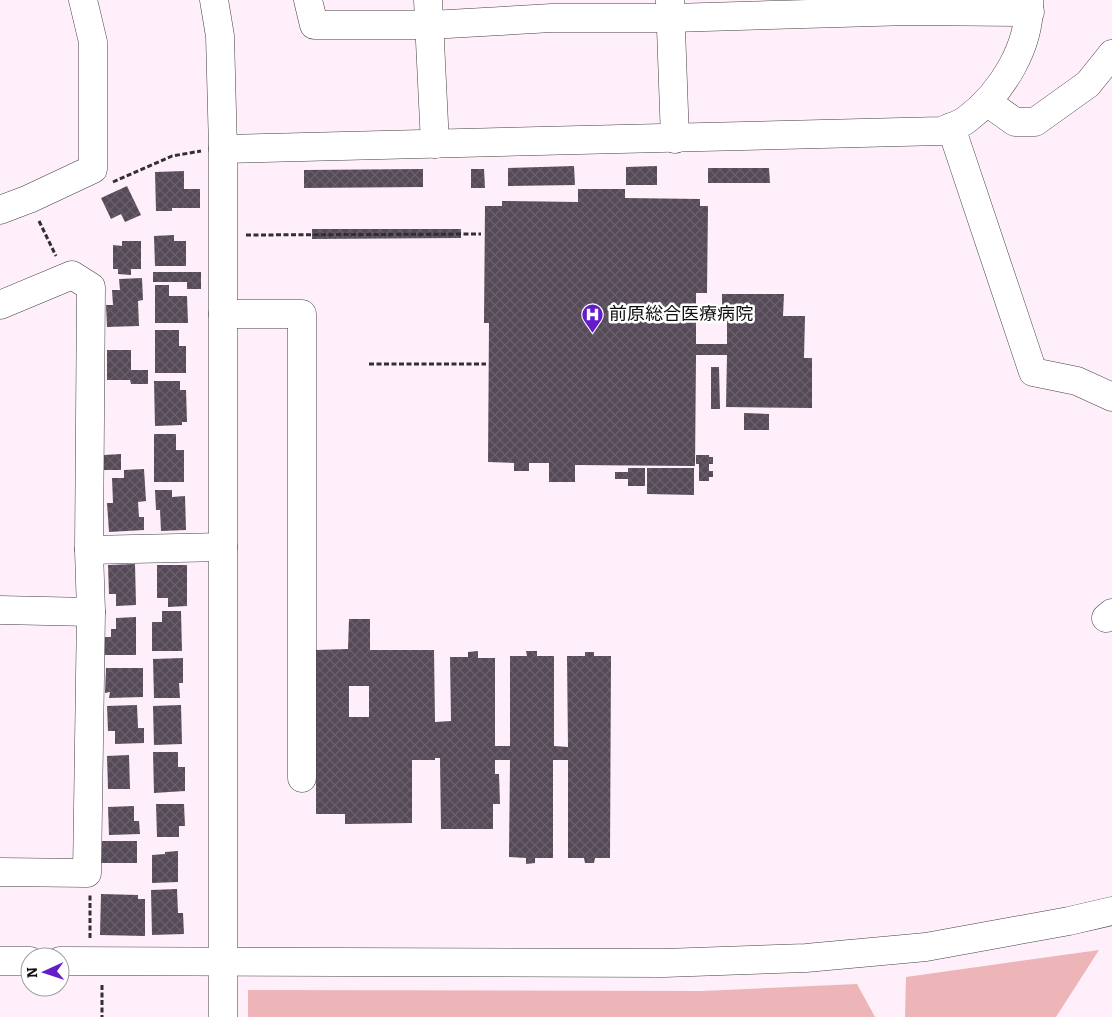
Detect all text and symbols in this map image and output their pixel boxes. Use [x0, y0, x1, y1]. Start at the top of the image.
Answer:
hospital icon: 前原総合医療病院 [581, 302, 605, 333]
place label: 前原総合医療病院 [609, 303, 753, 325]
north arrow [20, 947, 70, 997]
text: N [24, 967, 41, 978]

